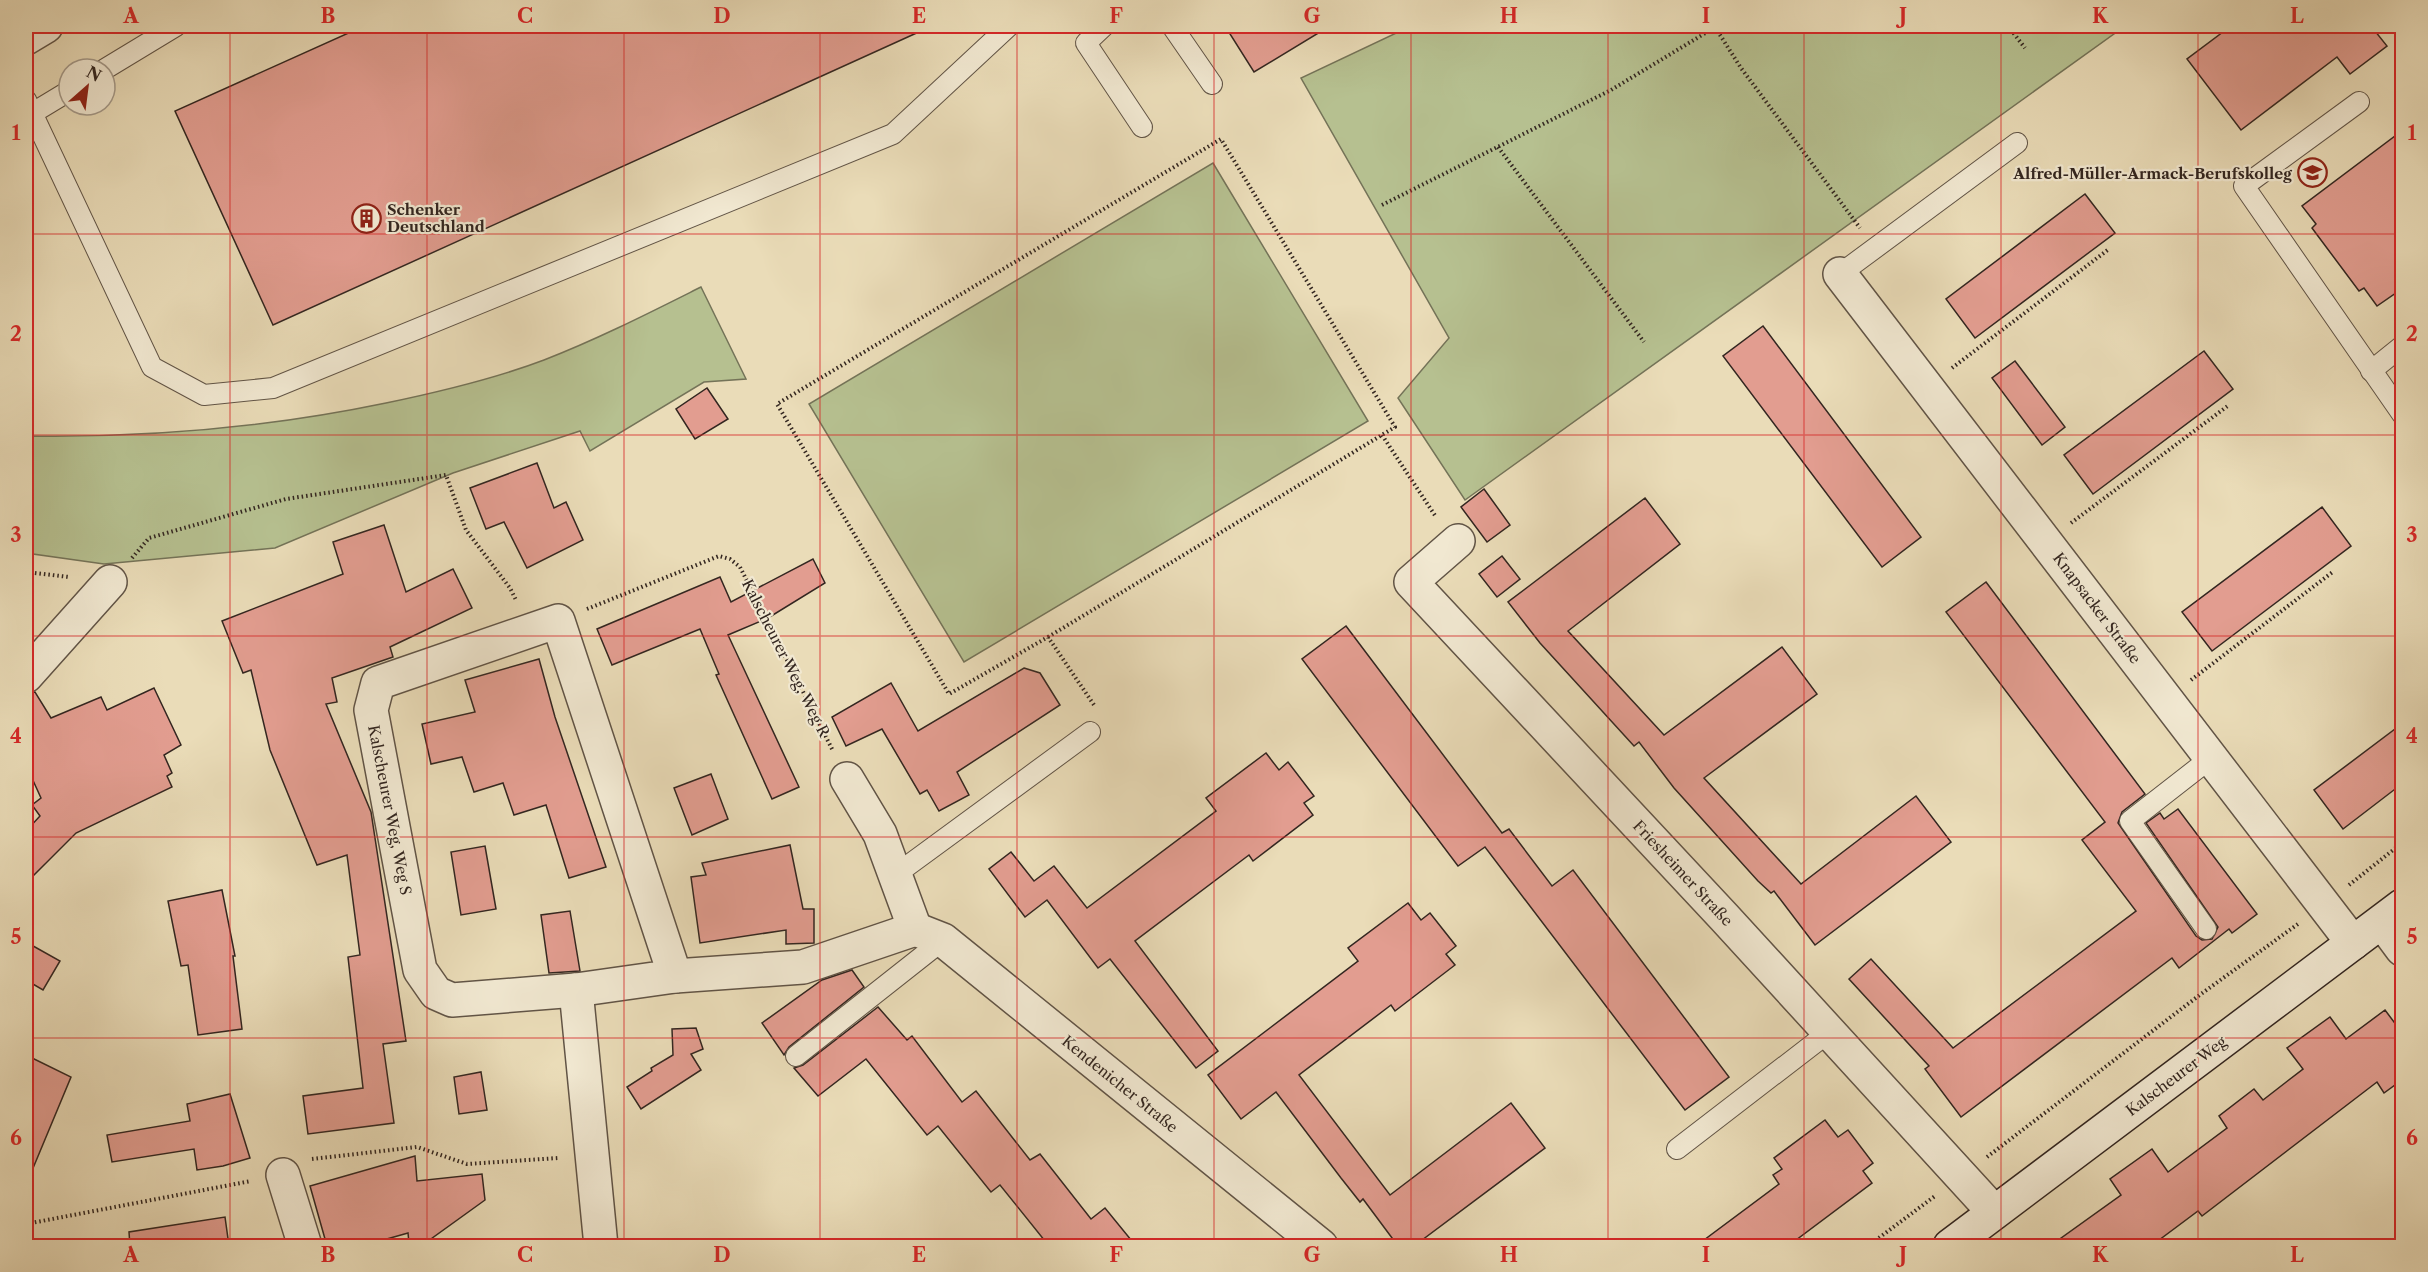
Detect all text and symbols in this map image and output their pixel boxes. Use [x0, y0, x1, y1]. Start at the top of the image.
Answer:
text: A [122, 4, 139, 28]
text: B [321, 4, 336, 28]
text: C [517, 4, 533, 28]
text: D [713, 4, 731, 28]
text: E [912, 4, 926, 28]
text: F [1109, 4, 1123, 28]
text: G [1304, 4, 1321, 28]
text: H [1500, 4, 1518, 28]
text: I [1702, 4, 1710, 28]
text: J [1895, 4, 1907, 28]
text: K [2092, 4, 2109, 28]
text: L [2290, 4, 2304, 28]
north arrow [57, 57, 117, 117]
text: N [83, 62, 105, 86]
text: 1 [12, 121, 21, 145]
text: 1 [2408, 121, 2417, 145]
school or university icon: Alfred-Müller-Armack-Berufskolleg [2297, 157, 2329, 189]
place label: Alfred-Müller-Armack-Berufskolleg [2012, 164, 2292, 183]
place label: Schenker Deutschland [387, 200, 485, 236]
building icon: Schenker Deutschland [350, 202, 382, 234]
text: 2 [10, 322, 22, 346]
text: 2 [2406, 322, 2418, 346]
text: 3 [10, 523, 22, 547]
text: 3 [2406, 523, 2418, 547]
street label: Knapsacker Straße [2049, 549, 2145, 667]
street label: Kalscheurer Weg, Weg R [738, 576, 835, 741]
street label: Kalscheurer Weg, Weg S [364, 723, 416, 897]
text: 4 [10, 724, 22, 748]
text: 4 [2406, 724, 2418, 748]
street label: Friesheimer Straße [1629, 816, 1737, 930]
text: 5 [10, 925, 22, 949]
text: 5 [2406, 925, 2418, 949]
street label: Kendenicher Straße [1058, 1031, 1182, 1137]
street label: Kalscheurer Weg [2122, 1032, 2230, 1120]
text: 6 [10, 1126, 22, 1150]
text: 6 [2406, 1126, 2418, 1150]
text: A [122, 1243, 139, 1267]
text: B [321, 1243, 336, 1267]
text: C [517, 1243, 533, 1267]
text: D [713, 1243, 731, 1267]
text: E [912, 1243, 926, 1267]
text: F [1109, 1243, 1123, 1267]
text: G [1304, 1243, 1321, 1267]
text: H [1500, 1243, 1518, 1267]
text: I [1702, 1243, 1710, 1267]
text: J [1895, 1243, 1907, 1267]
text: K [2092, 1243, 2109, 1267]
text: L [2290, 1243, 2304, 1267]

